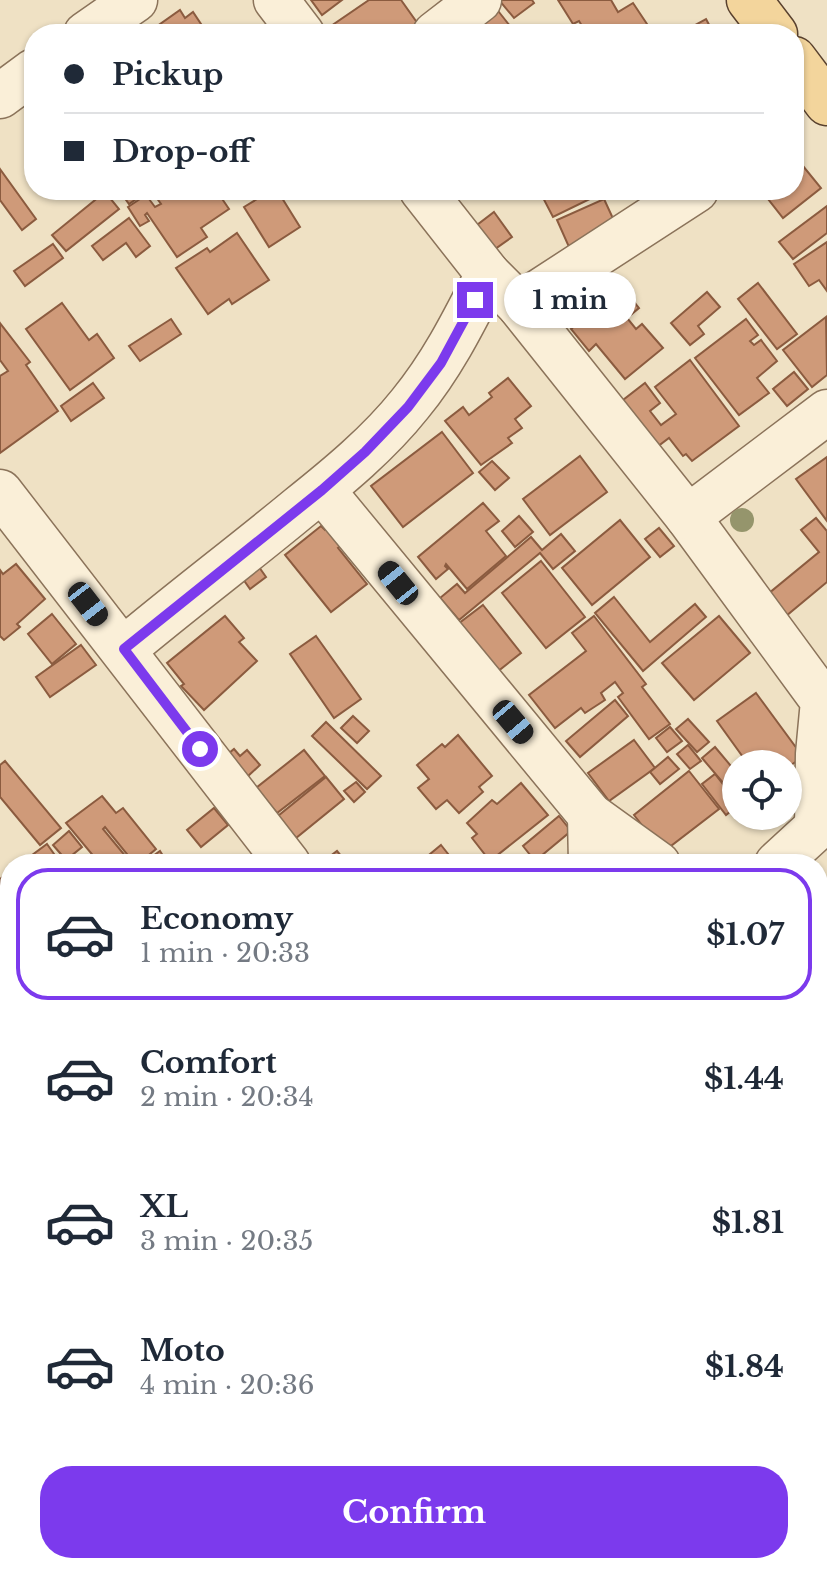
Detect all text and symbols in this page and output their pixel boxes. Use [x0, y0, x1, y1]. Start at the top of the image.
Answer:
text: Pickup [112, 56, 223, 93]
text: Drop-off [112, 133, 252, 170]
callout: 1 min [503, 272, 635, 328]
route end [457, 282, 493, 318]
text: 1 min [532, 284, 608, 316]
car [374, 557, 422, 609]
car [64, 578, 112, 630]
car [488, 696, 538, 748]
route start [182, 731, 218, 767]
map controls [722, 750, 802, 830]
button: locate [722, 750, 802, 830]
icon: car [44, 898, 116, 970]
text: Economy [140, 900, 293, 937]
text: $1.07 [706, 916, 784, 953]
text: 1 min · 20:33 [140, 937, 310, 969]
icon: car [44, 1042, 116, 1114]
text: Comfort [140, 1044, 277, 1081]
text: $1.44 [704, 1060, 784, 1097]
text: 2 min · 20:34 [140, 1081, 314, 1113]
icon: car [44, 1186, 116, 1258]
text: XL [140, 1188, 188, 1225]
text: $1.81 [712, 1204, 784, 1241]
text: 3 min · 20:35 [140, 1225, 313, 1257]
icon: car [44, 1330, 116, 1402]
text: Moto [140, 1332, 225, 1369]
text: $1.84 [705, 1348, 784, 1385]
text: 4 min · 20:36 [140, 1369, 314, 1401]
button: Confirm [40, 1466, 788, 1558]

